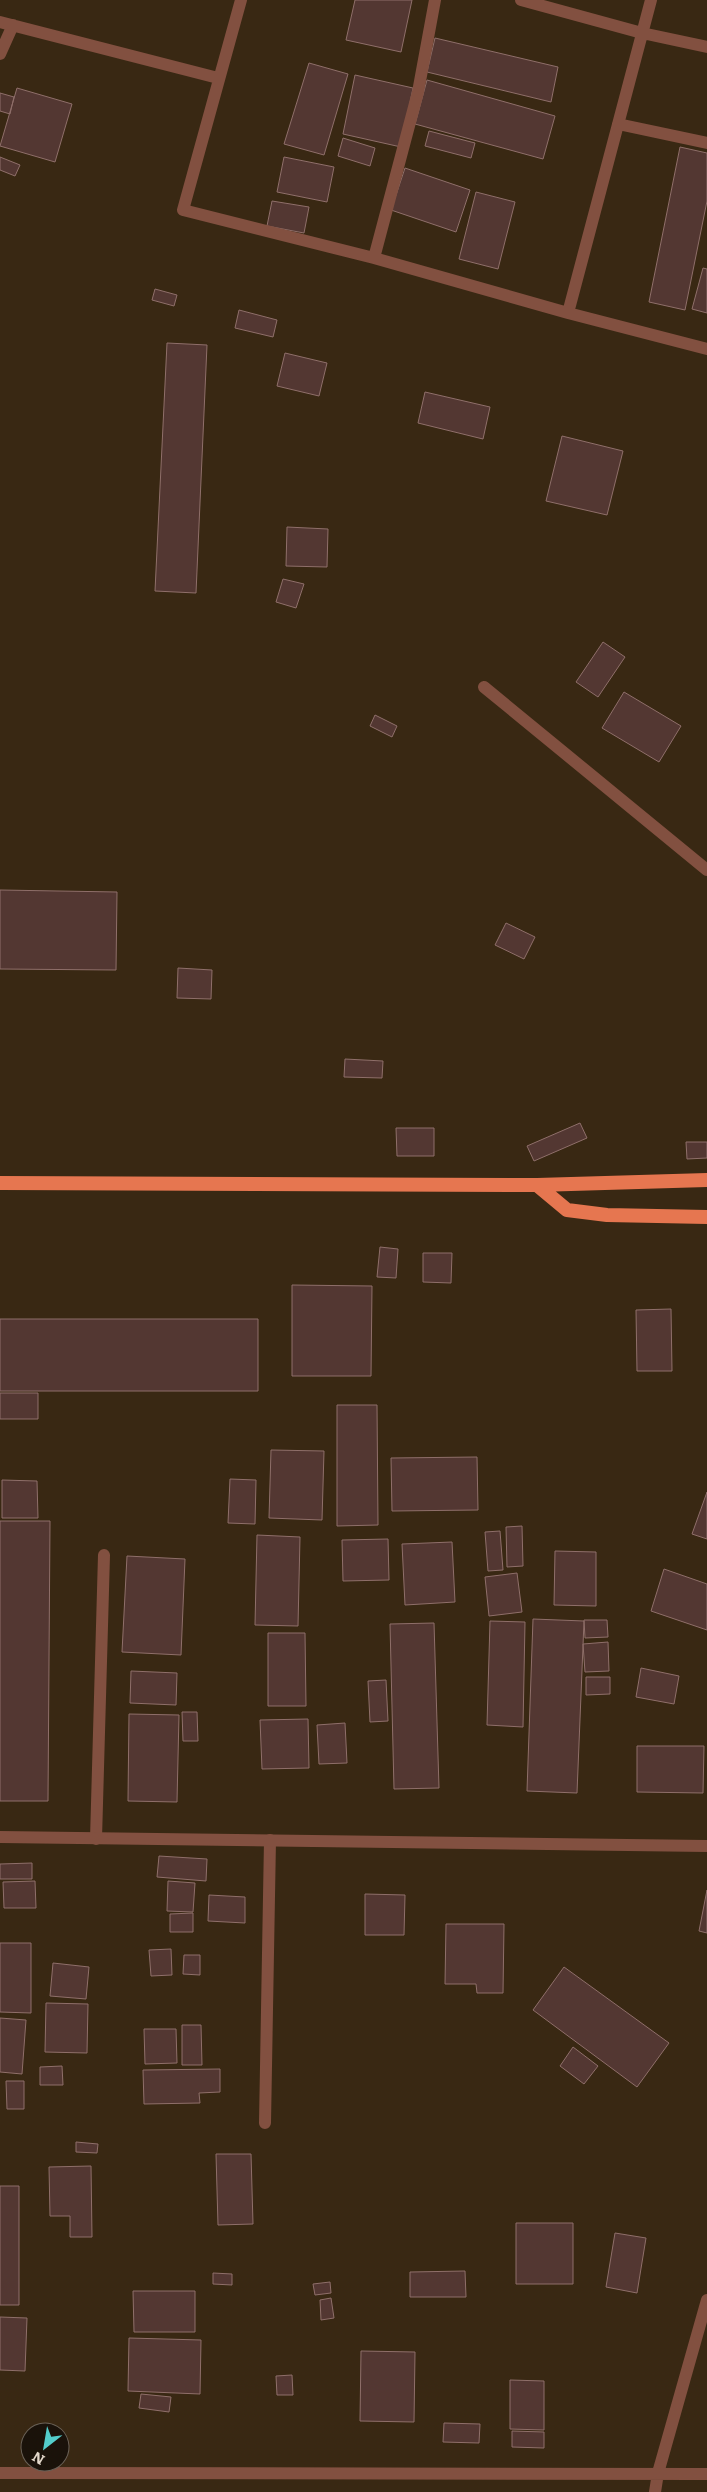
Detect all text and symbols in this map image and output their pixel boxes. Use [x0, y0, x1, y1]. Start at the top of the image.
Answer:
north arrow [20, 2422, 70, 2472]
text: N [27, 2447, 48, 2471]

